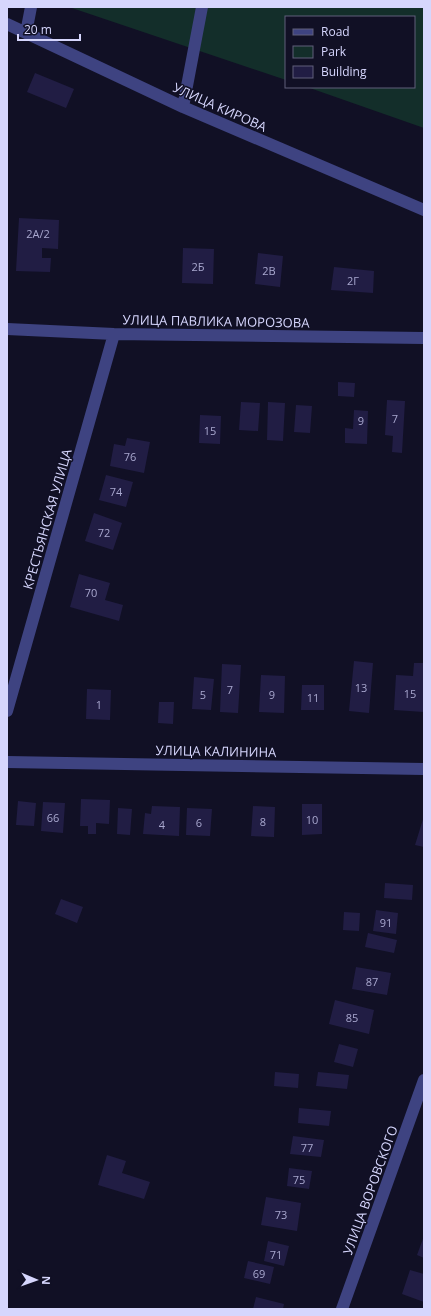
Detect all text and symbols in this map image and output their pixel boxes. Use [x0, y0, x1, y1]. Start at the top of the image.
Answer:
scale bar [18, 16, 80, 42]
legend [285, 16, 415, 88]
text: 20 m [24, 21, 52, 38]
text: Road [321, 23, 350, 40]
text: Park [321, 43, 347, 60]
text: Building [321, 63, 367, 80]
street label: УЛИЦА КИРОВА [170, 78, 270, 136]
house number: 2А/2 [26, 226, 50, 241]
house number: 2Б [191, 259, 205, 274]
house number: 2В [262, 263, 276, 278]
house number: 2Г [347, 273, 359, 288]
street label: УЛИЦА ПАВЛИКА МОРОЗОВА [122, 310, 310, 332]
house number: 7 [392, 411, 398, 426]
house number: 9 [358, 413, 364, 428]
house number: 15 [204, 423, 216, 438]
street label: КРЕСТЬЯНСКАЯ УЛИЦА [18, 446, 76, 591]
house number: 76 [124, 449, 136, 464]
house number: 74 [110, 484, 123, 499]
house number: 72 [98, 525, 110, 540]
house number: 70 [85, 585, 97, 600]
house number: 13 [355, 680, 367, 695]
house number: 7 [227, 682, 233, 697]
house number: 15 [404, 686, 416, 701]
house number: 5 [200, 687, 206, 702]
house number: 9 [269, 687, 275, 702]
house number: 11 [307, 690, 319, 705]
house number: 1 [96, 697, 102, 712]
street label: УЛИЦА КАЛИНИНА [156, 741, 277, 761]
house number: 66 [47, 810, 59, 825]
house number: 10 [306, 812, 318, 827]
house number: 8 [260, 814, 266, 829]
house number: 6 [196, 815, 202, 830]
house number: 4 [159, 817, 166, 832]
house number: 91 [380, 915, 392, 930]
house number: 87 [366, 974, 378, 989]
house number: 85 [346, 1010, 358, 1025]
street label: УЛИЦА ВОРОВСКОГО [338, 1123, 402, 1257]
house number: 77 [301, 1140, 313, 1155]
house number: 75 [293, 1172, 305, 1187]
house number: 73 [275, 1207, 287, 1222]
house number: 71 [270, 1247, 282, 1262]
north arrow [16, 1260, 56, 1300]
house number: 69 [253, 1266, 265, 1281]
text: N [39, 1276, 54, 1285]

